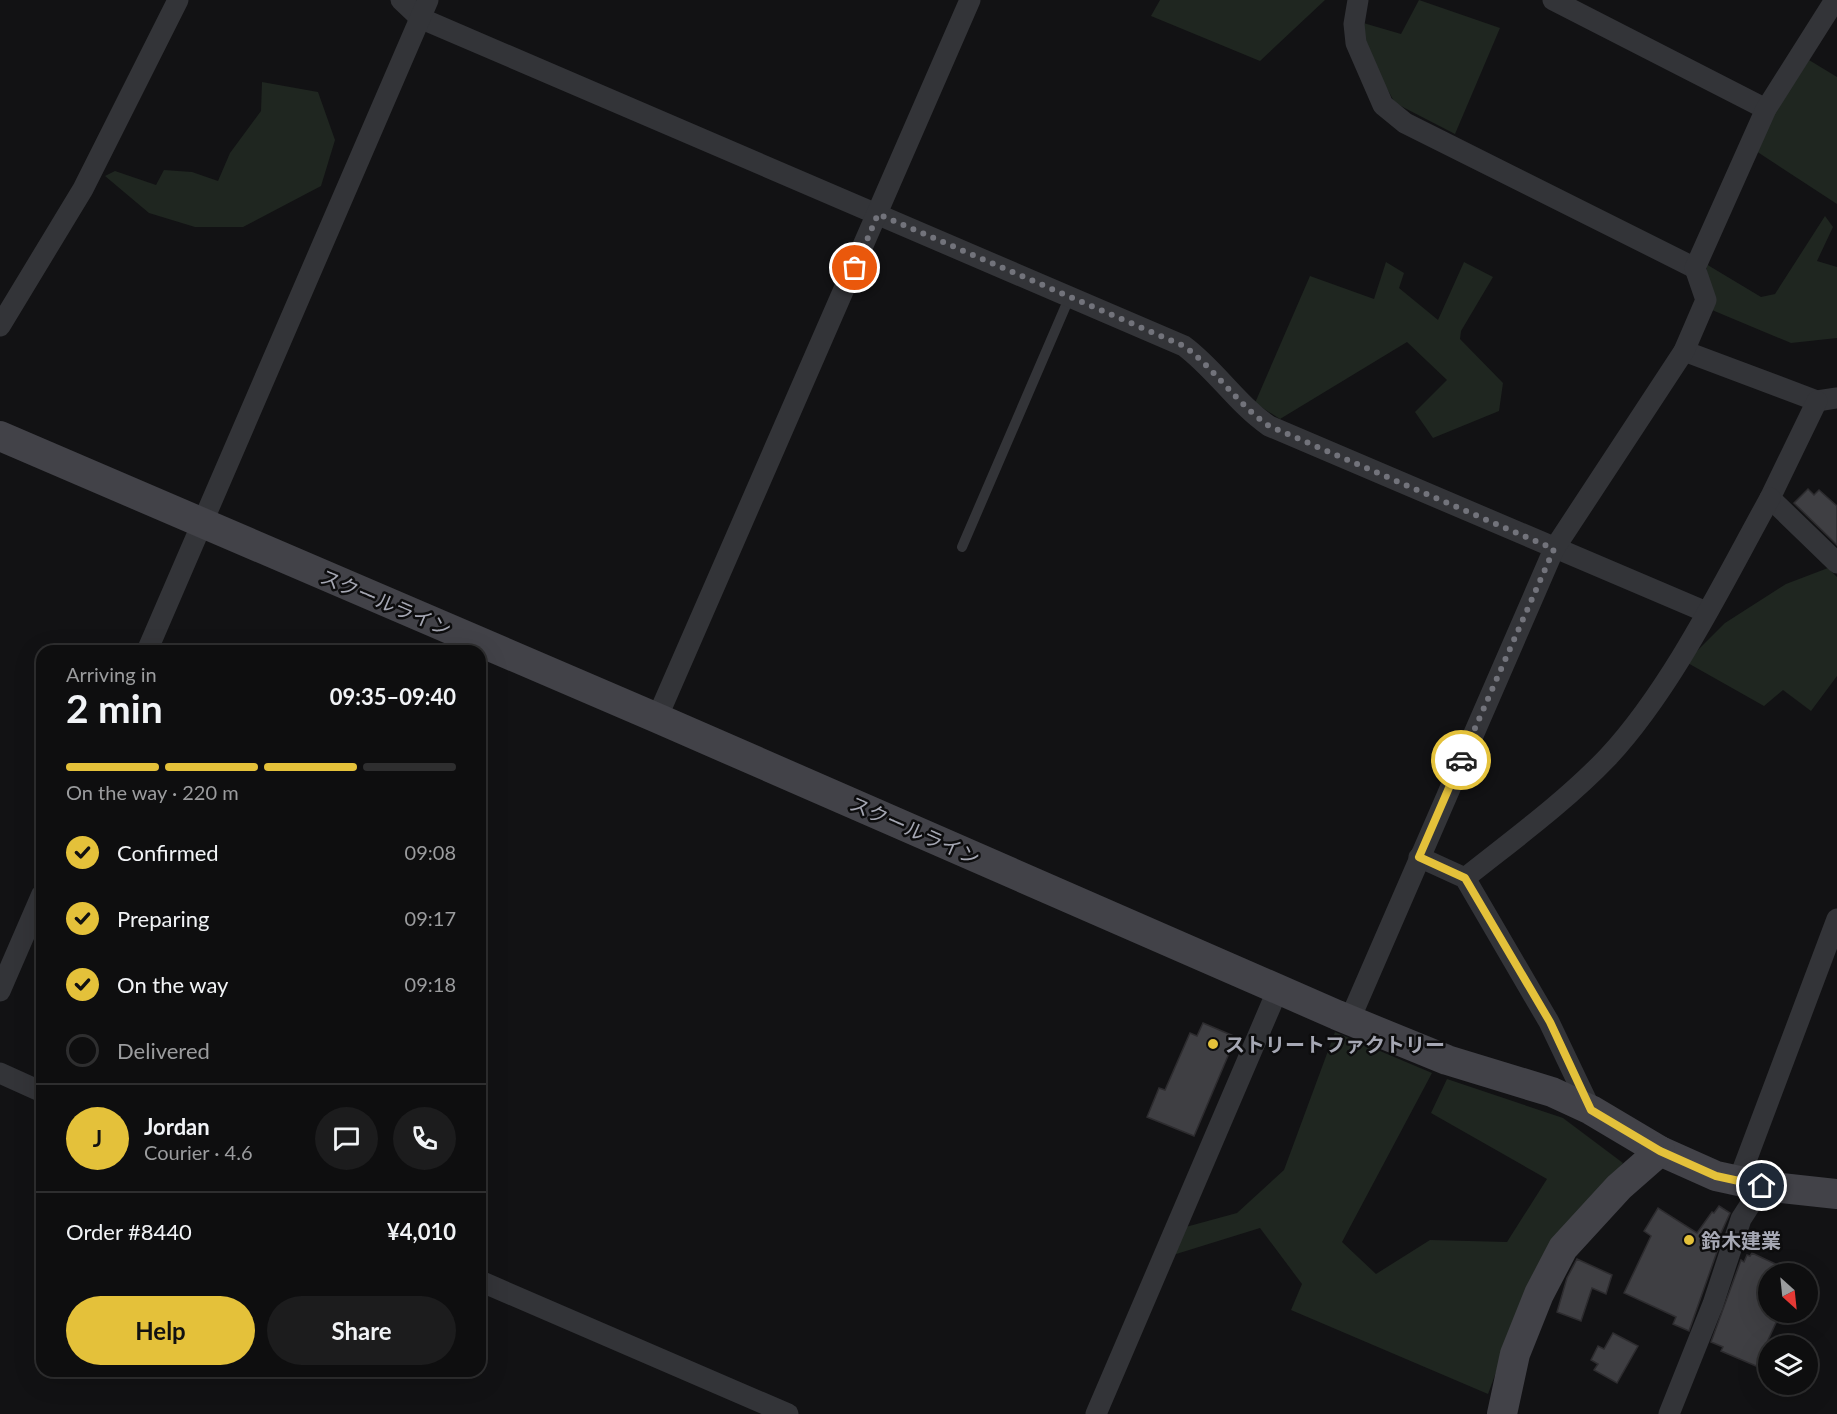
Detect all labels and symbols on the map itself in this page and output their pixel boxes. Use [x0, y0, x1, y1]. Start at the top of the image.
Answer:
pin [829, 242, 880, 293]
street label: スクールライン [317, 564, 455, 640]
courier [1431, 730, 1491, 790]
street label: スクールライン [846, 791, 984, 869]
place label: ストリートファクトリー [1225, 1032, 1445, 1056]
marker: ストリートファクトリー [1206, 1037, 1220, 1051]
pin [1736, 1160, 1787, 1211]
place label: 鈴木建業 [1701, 1228, 1781, 1252]
marker: 鈴木建業 [1682, 1233, 1696, 1247]
north arrow [1758, 1263, 1818, 1323]

